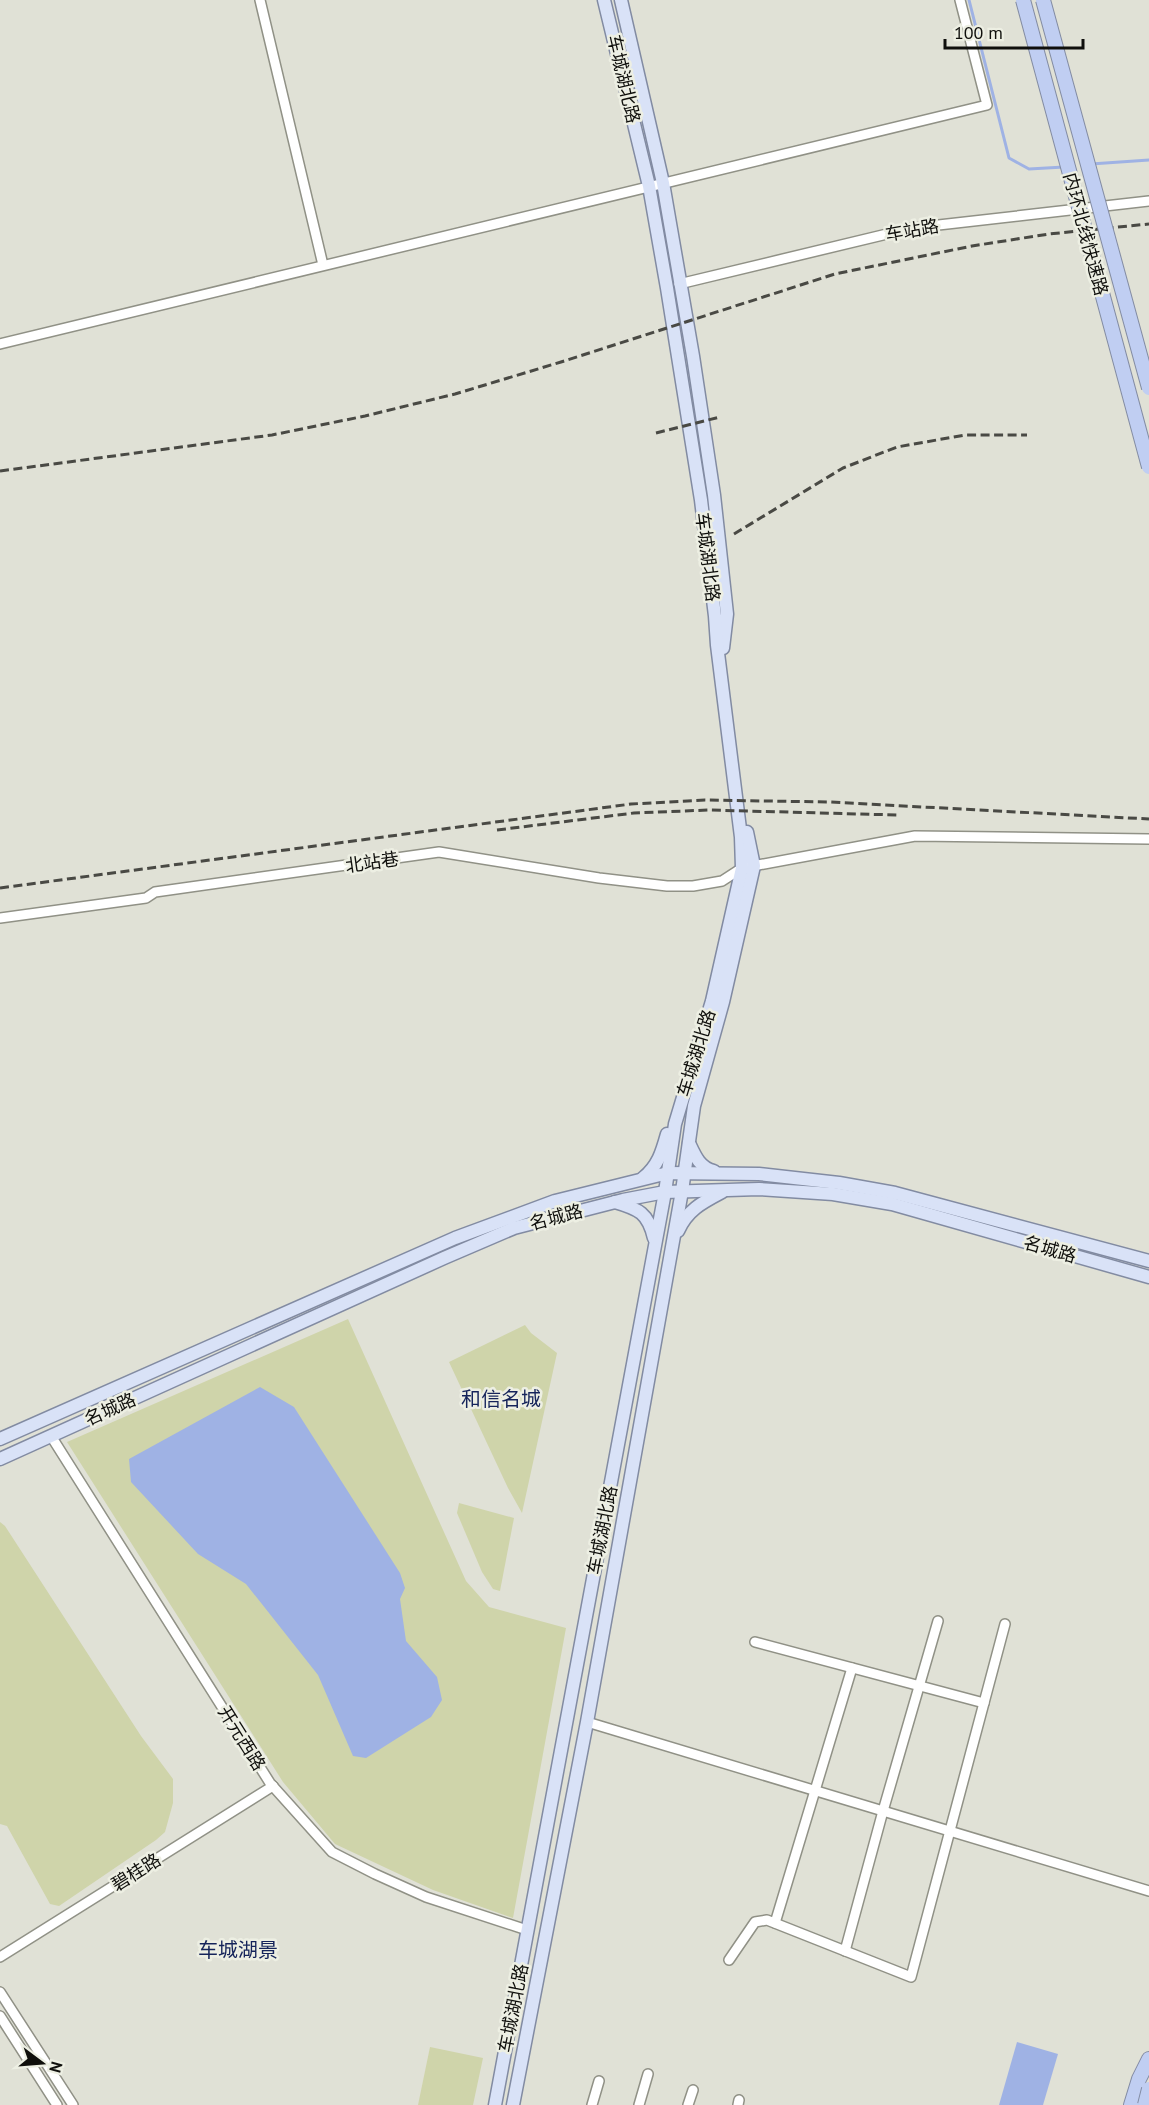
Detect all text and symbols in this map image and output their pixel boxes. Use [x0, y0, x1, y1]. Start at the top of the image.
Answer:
scale bar [945, 12, 1083, 50]
text: 100 m [954, 21, 1003, 44]
street label: 车城湖北路 [603, 33, 645, 125]
street label: 内环北线快速路 [1059, 170, 1113, 298]
street label: 车站路 [883, 214, 941, 246]
street label: 车城湖北路 [691, 511, 725, 603]
street label: 北站巷 [344, 847, 400, 877]
street label: 车城湖北路 [672, 1007, 720, 1099]
street label: 名城路 [527, 1199, 585, 1235]
street label: 名城路 [1021, 1231, 1079, 1267]
district label: 和信名城 [461, 1386, 541, 1412]
street label: 名城路 [81, 1388, 139, 1430]
street label: 车城湖北路 [582, 1484, 622, 1576]
street label: 开元西路 [213, 1701, 271, 1775]
street label: 碧桂路 [107, 1848, 165, 1896]
district label: 车城湖景 [198, 1937, 278, 1963]
street label: 车城湖北路 [493, 1962, 533, 2054]
north arrow [12, 2033, 72, 2093]
text: N [45, 2059, 67, 2075]

